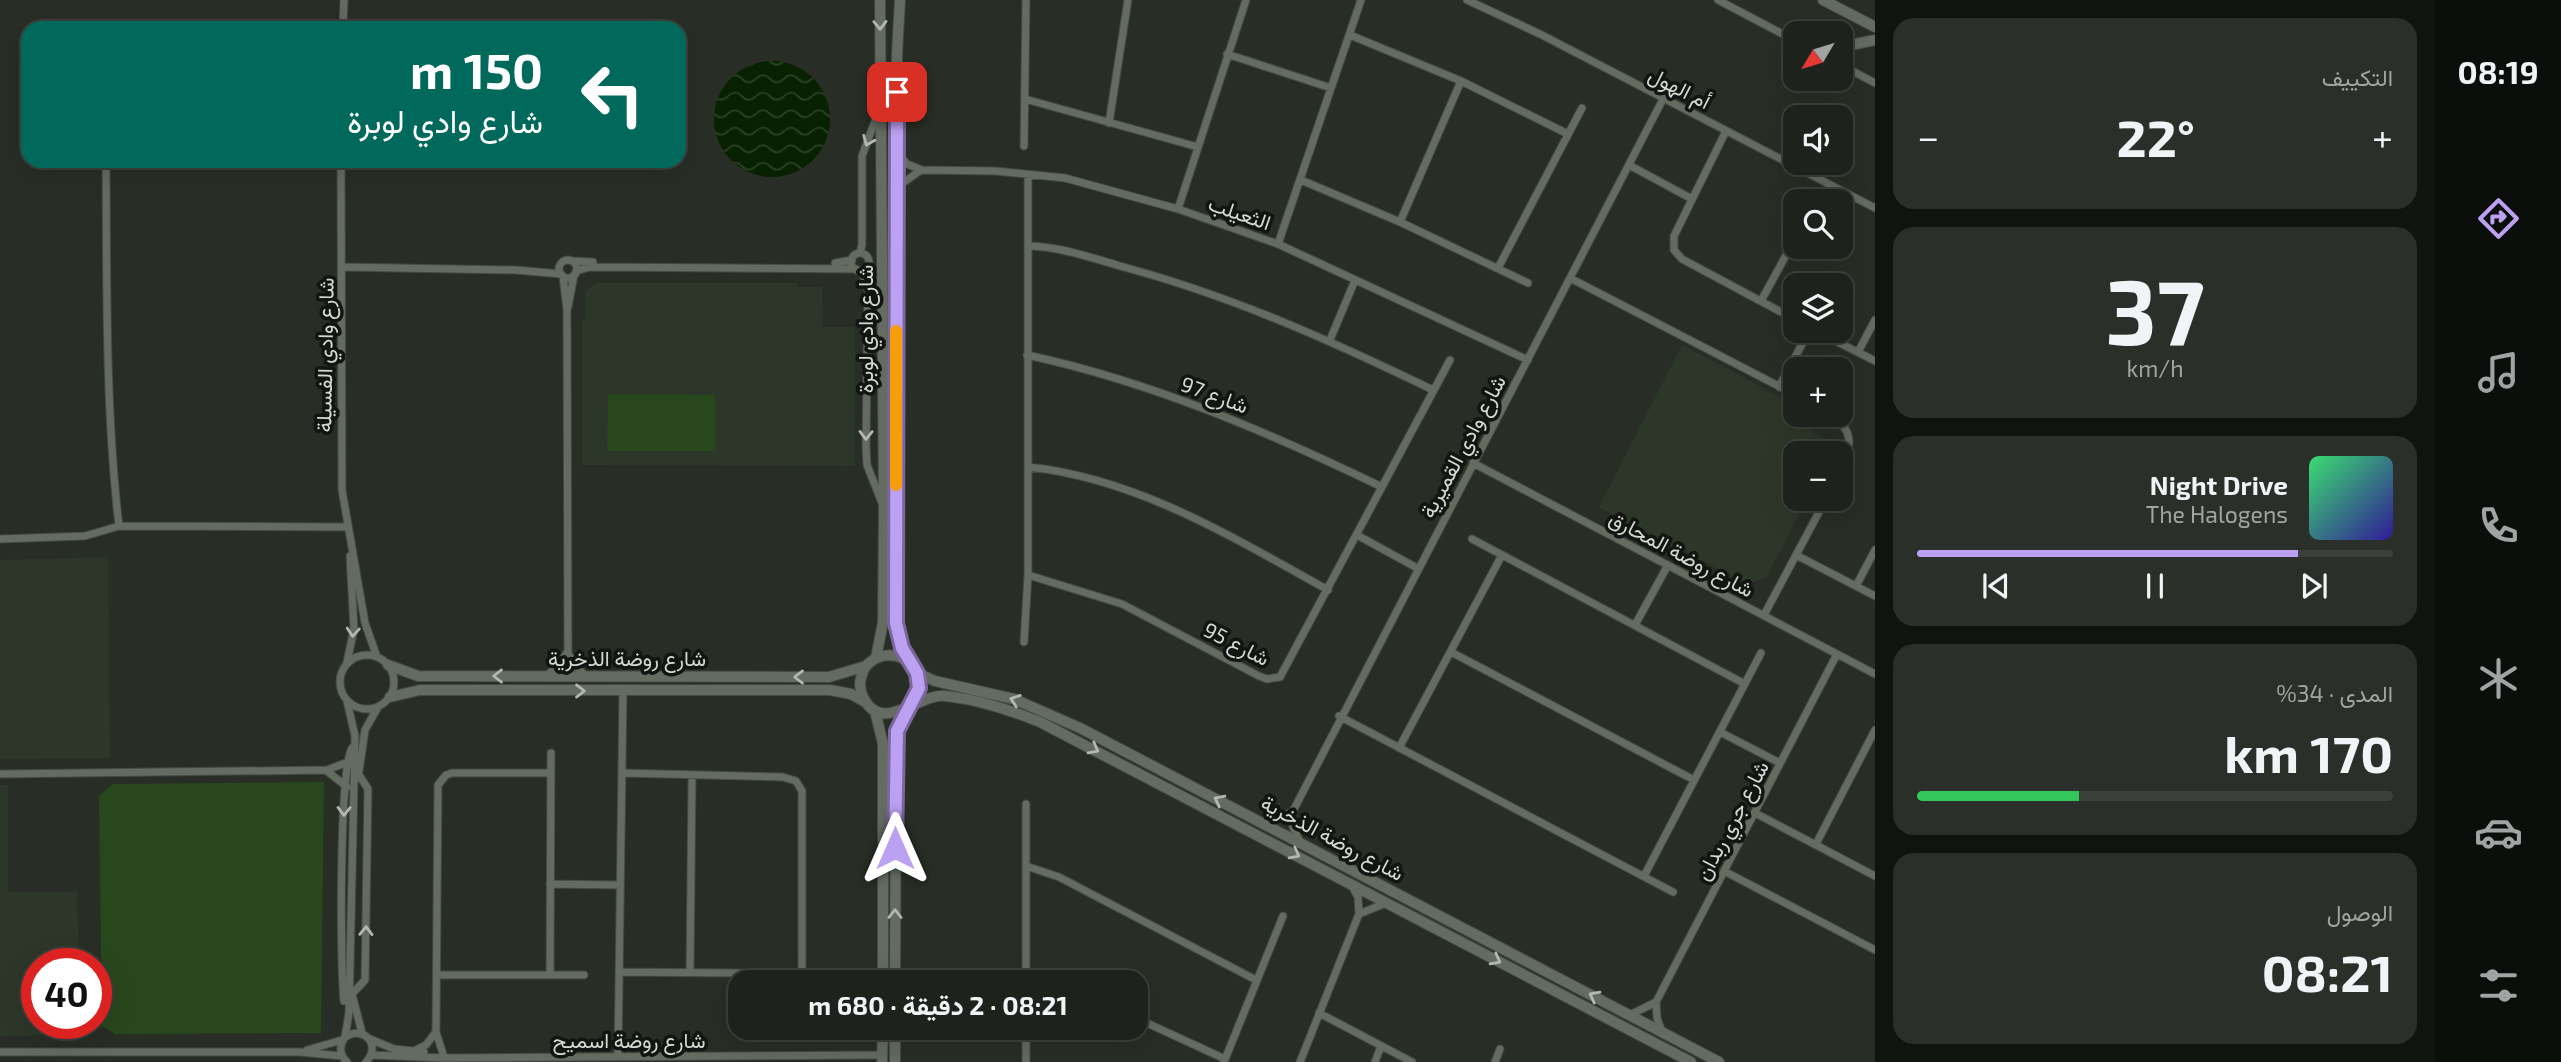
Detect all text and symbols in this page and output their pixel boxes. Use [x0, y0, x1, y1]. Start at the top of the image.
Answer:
one-way arrow [872, 20, 888, 31]
north arrow [1783, 21, 1853, 91]
map controls [1783, 21, 1853, 511]
text: 150 m [410, 40, 543, 99]
icon: left [567, 49, 658, 140]
text: 08:19 [2457, 52, 2539, 90]
street label: أم الهول [1643, 61, 1715, 116]
pin [867, 62, 927, 122]
text: التكييف [2322, 63, 2393, 91]
icon: arrive [878, 73, 916, 111]
text: شارع وادي لوبرة [347, 101, 543, 139]
button: sound [1783, 105, 1853, 175]
text: 22° [2116, 105, 2195, 167]
text: − [1917, 113, 1939, 159]
text: + [2372, 113, 2393, 159]
one-way arrow [863, 134, 877, 146]
button: search [1783, 189, 1853, 259]
street label: الثعيلب [1205, 190, 1274, 235]
icon: directions [2474, 194, 2523, 243]
text: 37 [2105, 254, 2205, 363]
street label: شارع وادي لوبرة [852, 265, 883, 393]
button: layers [1783, 273, 1853, 343]
street label: شارع وادي الفسيلة [310, 277, 344, 433]
icon: music [2474, 348, 2523, 397]
text: km/h [2126, 354, 2184, 382]
button: + [1783, 357, 1853, 427]
street label: شارع 97 [1177, 370, 1252, 420]
street label: شارع وادي القميرية [1414, 370, 1515, 524]
one-way arrow [858, 430, 874, 441]
button: − [1783, 441, 1853, 511]
text: Night Drive [2150, 469, 2288, 500]
text: The Halogens [2146, 500, 2288, 528]
icon: phone [2474, 501, 2523, 550]
street label: شارع روضة المحارق [1604, 504, 1759, 604]
icon: previous [1977, 567, 2015, 605]
icon: pause [2136, 567, 2174, 605]
icon: next [2295, 567, 2333, 605]
street label: شارع 95 [1199, 616, 1274, 673]
one-way arrow [346, 627, 361, 638]
street label: شارع روضة الذخرية [548, 645, 706, 673]
icon: climate [2474, 654, 2523, 703]
one-way arrow [493, 668, 503, 684]
one-way arrow [794, 669, 804, 685]
text: المدى · 34% [2276, 679, 2393, 707]
one-way arrow [575, 683, 585, 699]
one-way arrow [1009, 694, 1021, 708]
text: 170 km [2224, 721, 2393, 783]
one-way arrow [1086, 740, 1099, 754]
street label: شارع جري ربدان [1689, 756, 1778, 887]
street label: شارع روضة الذخرية [1256, 789, 1409, 888]
one-way arrow [1214, 794, 1226, 808]
one-way arrow [337, 806, 352, 817]
icon: car [2474, 808, 2523, 857]
position arrow [858, 811, 932, 885]
one-way arrow [1288, 846, 1300, 859]
text: الوصول [2327, 898, 2393, 926]
one-way arrow [887, 908, 903, 918]
one-way arrow [358, 925, 373, 936]
text: 08:21 [2262, 940, 2393, 1002]
speed limit sign: 40 [21, 948, 112, 1039]
one-way arrow [1489, 952, 1501, 966]
icon: filters [2474, 961, 2523, 1010]
text: 08:21 · 2 دقيقة · 680 m [808, 989, 1068, 1020]
one-way arrow [1589, 990, 1601, 1004]
street label: شارع روضة اسميح [553, 1027, 705, 1055]

